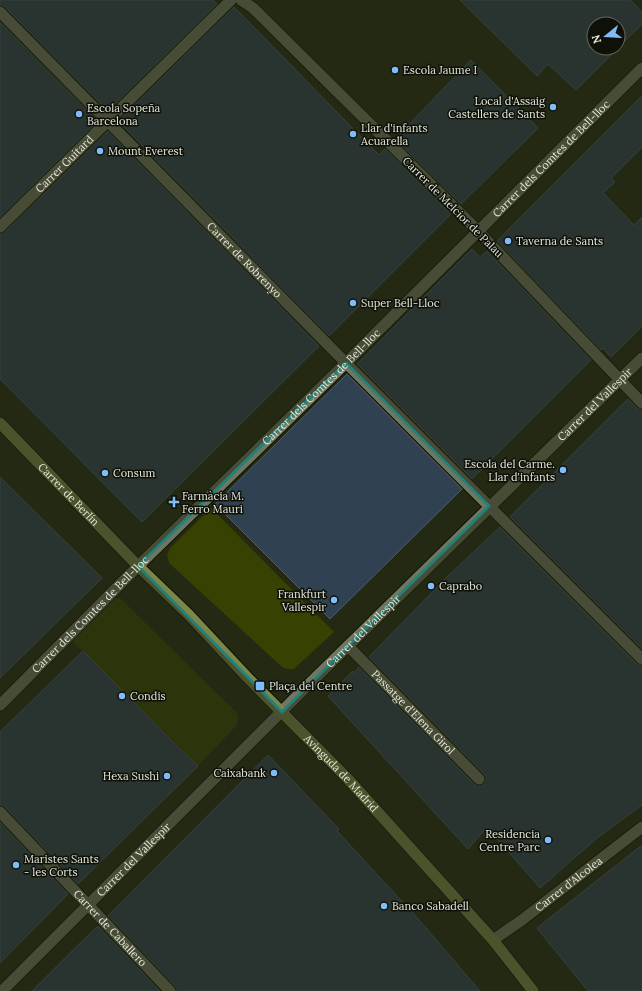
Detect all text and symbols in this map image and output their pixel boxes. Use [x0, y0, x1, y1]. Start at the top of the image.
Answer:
north arrow [586, 16, 626, 56]
text: N [588, 32, 604, 45]
place label: Escola Jaume I [403, 63, 478, 77]
marker: Escola Jaume I [390, 65, 400, 75]
place label: Local d'Assaig Castellers de Sants [448, 94, 546, 121]
street label: Carrer dels Comtes de Bell-lloc [489, 97, 613, 220]
place label: Escola Sopeña Barcelona [87, 101, 161, 128]
marker: Local d'Assaig Castellers de Sants [548, 102, 558, 112]
marker: Escola Sopeña Barcelona [74, 109, 84, 119]
place label: Llar d'infants Acuarella [360, 121, 428, 148]
marker: Llar d'infants Acuarella [348, 129, 358, 139]
street label: Carrer Guitard [32, 132, 96, 196]
place label: Mount Everest [108, 144, 184, 158]
marker: Mount Everest [95, 146, 105, 156]
street label: Carrer de Melcior de Palau [400, 154, 507, 261]
street label: Carrer de Robrenyo [204, 219, 285, 301]
place label: Taverna de Sants [516, 234, 603, 248]
marker: Taverna de Sants [503, 236, 513, 246]
place label: Super Bell-Lloc [361, 296, 440, 310]
marker: Super Bell-Lloc [348, 298, 358, 308]
street label: Carrer dels Comtes de Bell-lloc [259, 326, 383, 448]
street label: Carrer del Vallespir [554, 364, 635, 444]
place label: Escola del Carme. Llar d'infants [464, 457, 555, 484]
street label: Carrer de Berlín [35, 460, 103, 529]
marker: Escola del Carme. Llar d'infants [558, 465, 568, 475]
place label: Consum [113, 466, 155, 480]
marker: Consum [100, 468, 110, 478]
place label: Farmàcia M. Ferro Mauri [182, 489, 244, 516]
marker: Farmàcia M. Ferro Mauri [169, 497, 179, 507]
street label: Carrer dels Comtes de Bell-lloc [29, 552, 152, 676]
place label: Caprabo [439, 579, 482, 593]
marker: Caprabo [426, 581, 436, 591]
place label: Frankfurt Vallespir [278, 587, 327, 614]
street label: Carrer del Vallespir [323, 591, 404, 671]
marker: Frankfurt Vallespir [329, 595, 339, 605]
street label: Passatge d'Elena Girol [369, 667, 458, 757]
place label: Plaça del Centre [269, 679, 352, 693]
marker: Plaça del Centre [254, 680, 266, 692]
place label: Condis [130, 689, 166, 703]
marker: Condis [117, 691, 127, 701]
street label: Avinguda de Madrid [300, 731, 382, 815]
place label: Caixabank [213, 766, 266, 780]
marker: Caixabank [269, 768, 279, 778]
place label: Hexa Sushi [103, 769, 159, 783]
marker: Hexa Sushi [162, 771, 172, 781]
street label: Carrer del Vallespir [94, 819, 174, 899]
place label: Residencia Centre Parc [479, 827, 540, 854]
marker: Residencia Centre Parc [543, 835, 553, 845]
place label: Maristes Sants - les Corts [24, 852, 99, 879]
street label: Carrer d'Alcolea [532, 853, 605, 915]
marker: Maristes Sants - les Corts [11, 860, 21, 870]
street label: Carrer de Caballero [70, 887, 150, 969]
place label: Banco Sabadell [392, 899, 469, 913]
marker: Banco Sabadell [379, 901, 389, 911]

